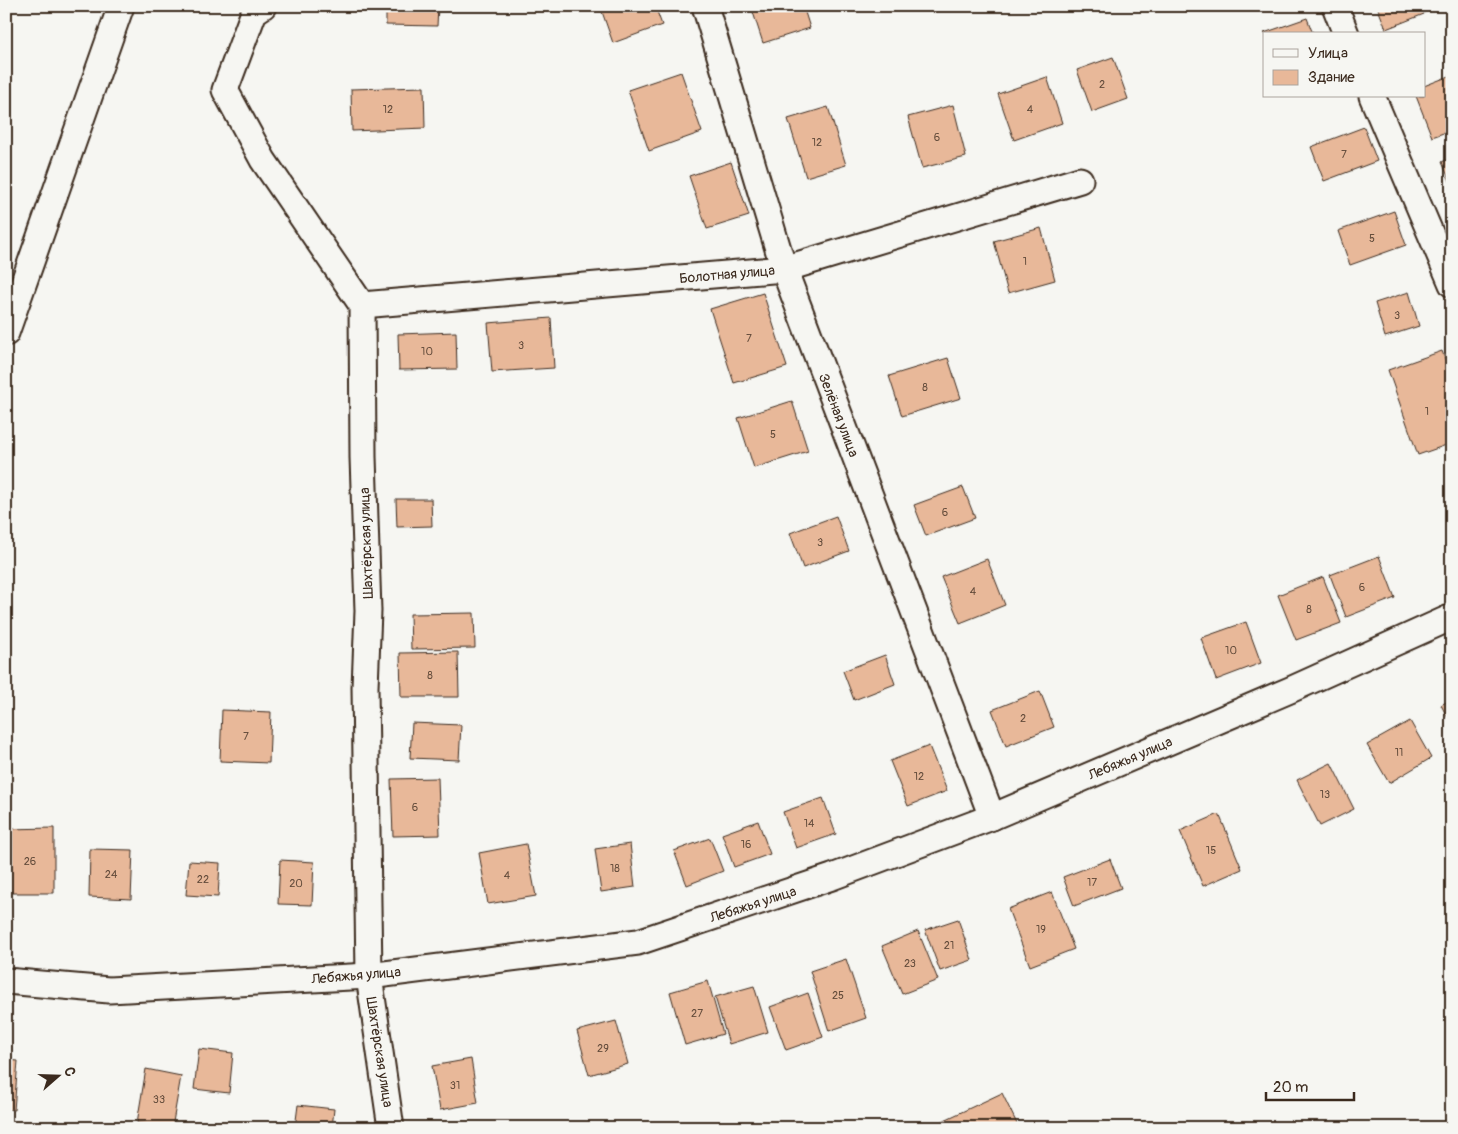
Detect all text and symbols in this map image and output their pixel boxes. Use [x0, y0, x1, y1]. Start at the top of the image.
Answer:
legend [1263, 32, 1426, 98]
text: Улица [1308, 44, 1348, 63]
text: Здание [1308, 68, 1355, 87]
house number: 2 [1099, 78, 1105, 91]
house number: 12 [383, 103, 393, 116]
house number: 4 [1027, 103, 1034, 116]
house number: 6 [934, 131, 940, 144]
house number: 12 [812, 136, 822, 149]
house number: 7 [1341, 148, 1347, 161]
house number: 5 [1369, 232, 1375, 245]
house number: 1 [1023, 255, 1027, 268]
street label: Болотная улица [679, 262, 776, 287]
house number: 3 [1394, 309, 1400, 322]
house number: 7 [746, 332, 752, 345]
house number: 3 [518, 339, 524, 352]
house number: 10 [421, 345, 433, 358]
street label: Зелёная улица [815, 371, 862, 459]
house number: 8 [922, 381, 928, 394]
house number: 1 [1425, 405, 1429, 418]
house number: 5 [770, 428, 776, 441]
street label: Шахтёрская улица [356, 487, 377, 599]
house number: 6 [942, 506, 948, 519]
house number: 3 [817, 536, 823, 549]
house number: 6 [1359, 581, 1365, 594]
house number: 4 [970, 585, 977, 598]
house number: 8 [1306, 603, 1312, 616]
house number: 10 [1225, 644, 1237, 657]
house number: 8 [427, 669, 433, 682]
house number: 2 [1020, 712, 1026, 725]
house number: 7 [243, 730, 249, 743]
street label: Лебяжья улица [1085, 733, 1175, 784]
house number: 11 [1395, 746, 1403, 759]
house number: 12 [914, 770, 924, 783]
house number: 13 [1320, 788, 1330, 801]
house number: 6 [412, 801, 418, 814]
house number: 14 [804, 817, 815, 830]
house number: 16 [741, 838, 751, 851]
house number: 15 [1206, 844, 1216, 857]
house number: 26 [24, 855, 36, 868]
house number: 18 [610, 862, 620, 875]
house number: 24 [105, 868, 118, 881]
house number: 4 [504, 869, 511, 882]
house number: 22 [197, 873, 209, 886]
house number: 17 [1087, 876, 1097, 889]
house number: 20 [289, 877, 303, 890]
street label: Лебяжья улица [707, 883, 798, 927]
house number: 19 [1036, 923, 1046, 936]
house number: 21 [944, 939, 954, 952]
house number: 23 [904, 957, 916, 970]
street label: Лебяжья улица [310, 963, 402, 988]
house number: 25 [832, 989, 844, 1002]
street label: Шахтёрская улица [362, 996, 397, 1108]
house number: 27 [691, 1007, 703, 1020]
house number: 29 [597, 1042, 609, 1055]
north arrow [32, 1052, 82, 1102]
text: С [60, 1065, 79, 1079]
scale bar [1266, 1069, 1353, 1101]
text: 20 m [1273, 1078, 1308, 1097]
house number: 31 [450, 1079, 460, 1092]
house number: 33 [153, 1093, 165, 1106]

